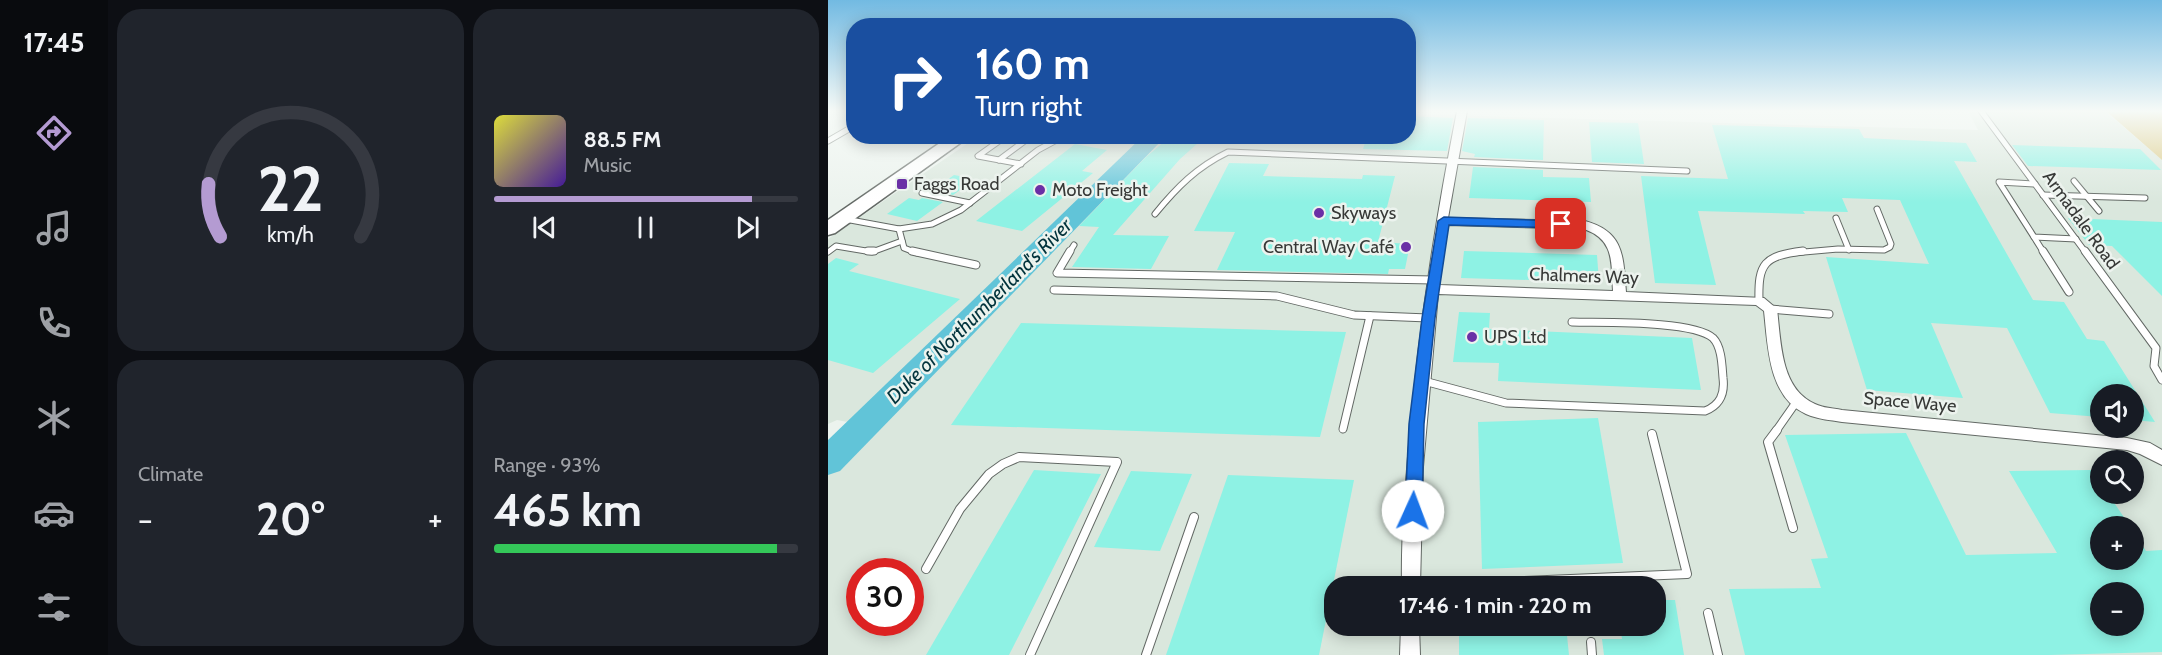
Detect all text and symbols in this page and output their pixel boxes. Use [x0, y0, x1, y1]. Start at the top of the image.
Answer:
text: 17:45 [24, 26, 85, 59]
text: 160 m [975, 38, 1090, 90]
icon: right [876, 42, 954, 120]
text: Turn right [975, 90, 1082, 123]
icon: directions [33, 112, 75, 154]
text: 88.5 FM [584, 126, 661, 153]
text: 22 [257, 151, 323, 227]
text: Music [584, 153, 632, 177]
street label: Armadale Road [2038, 166, 2124, 274]
place label: Faggs Road [914, 173, 1000, 195]
marker: Faggs Road [895, 177, 909, 191]
place label: Moto Freight [1052, 179, 1148, 201]
marker: Moto Freight [1033, 183, 1047, 197]
pin [1535, 198, 1586, 249]
place label: Skyways [1331, 202, 1396, 224]
marker: Skyways [1312, 206, 1326, 220]
icon: music [33, 207, 75, 249]
icon: arrive [1544, 207, 1577, 240]
icon: previous [528, 211, 561, 244]
icon: pause [629, 211, 662, 244]
icon: next [731, 211, 764, 244]
water label: Duke of Northumberland's River [881, 213, 1077, 409]
text: km/h [267, 221, 314, 247]
place label: Central Way Café [1263, 236, 1394, 258]
marker: Central Way Café [1399, 240, 1413, 254]
street label: Chalmers Way [1529, 263, 1639, 289]
icon: phone [33, 302, 75, 344]
place label: UPS Ltd [1484, 326, 1546, 348]
marker: UPS Ltd [1465, 330, 1479, 344]
map controls [2090, 384, 2144, 636]
button: sound [2090, 384, 2144, 438]
street label: Space Waye [1863, 387, 1957, 417]
icon: climate [33, 397, 75, 439]
button: search [2090, 450, 2144, 504]
text: Range · 93% [494, 453, 600, 477]
text: Climate [138, 462, 203, 486]
position arrow [1381, 479, 1445, 543]
text: 465 km [494, 483, 642, 537]
icon: car [33, 492, 75, 534]
text: 20° [256, 492, 325, 546]
text: − [138, 499, 153, 539]
text: + [428, 499, 443, 539]
button: + [2090, 516, 2144, 570]
speed limit sign: 30 [846, 558, 924, 636]
button: − [2090, 582, 2144, 636]
icon: filters [33, 586, 75, 628]
text: 17:46 · 1 min · 220 m [1399, 592, 1591, 619]

